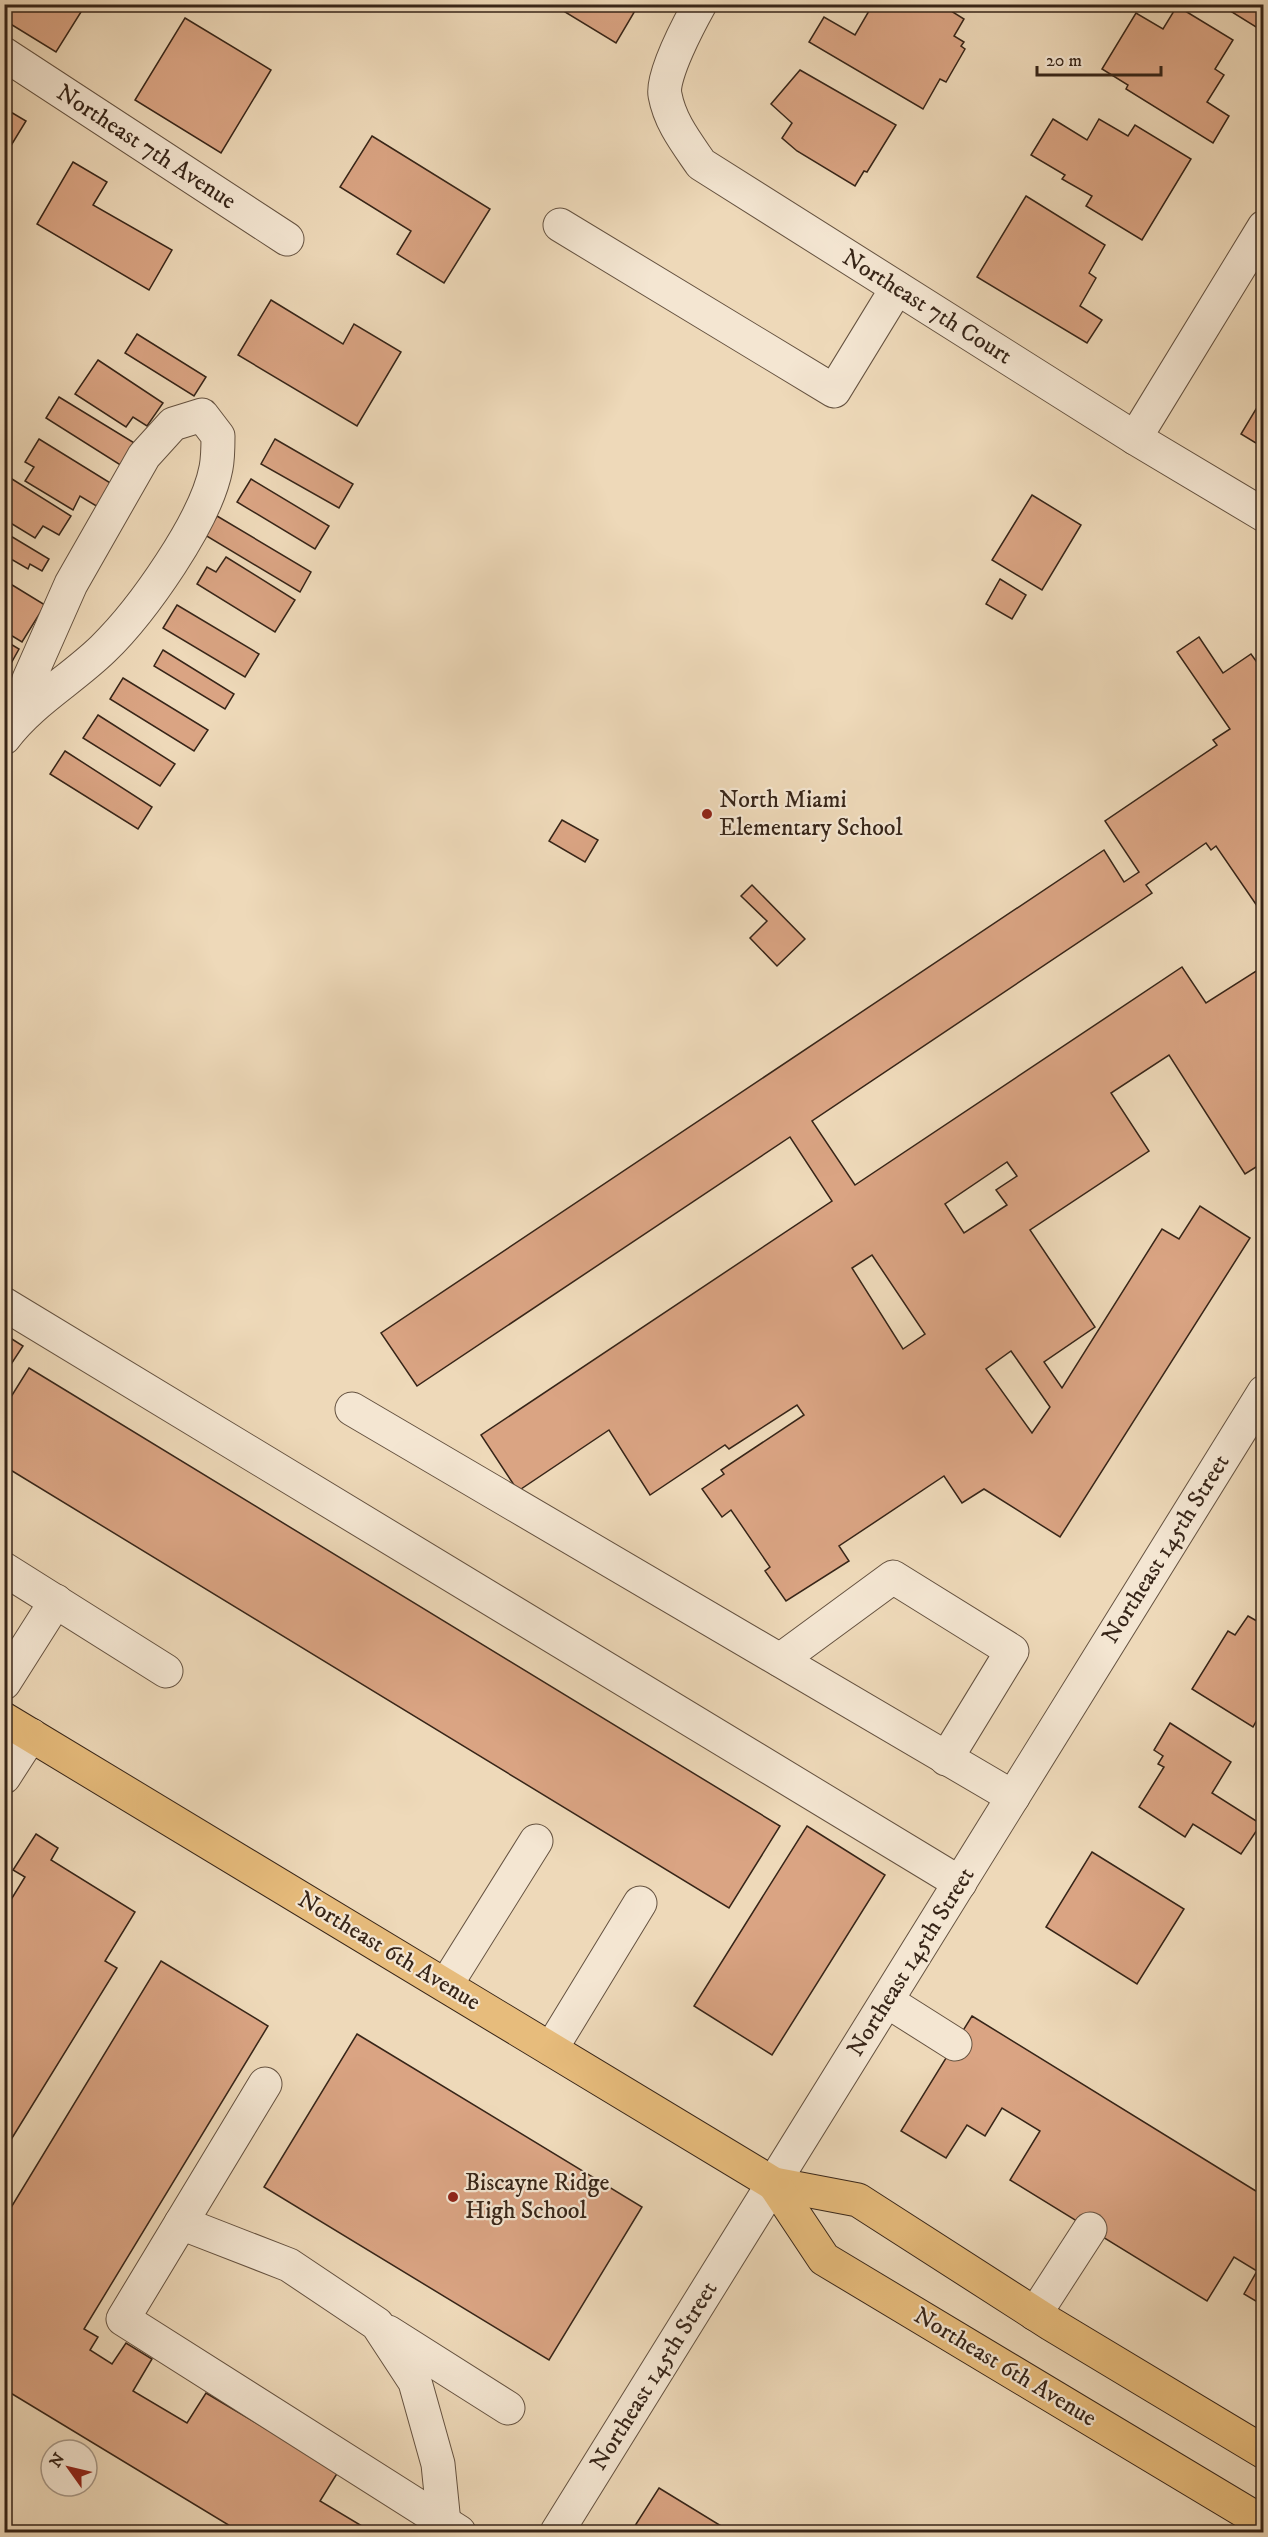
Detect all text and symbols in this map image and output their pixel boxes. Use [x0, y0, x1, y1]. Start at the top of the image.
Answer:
scale bar [1037, 39, 1162, 77]
text: 20 m [1046, 50, 1082, 72]
street label: Northeast 7th Avenue [51, 78, 242, 216]
street label: Northeast 7th Court [836, 243, 1018, 371]
place label: North Miami Elementary School [719, 785, 903, 843]
marker: North Miami Elementary School [700, 807, 714, 821]
street label: Northeast 145th Street [1096, 1449, 1237, 1649]
street label: Northeast 145th Street [841, 1862, 982, 2062]
street label: Northeast 6th Avenue [292, 1885, 486, 2017]
place label: Biscayne Ridge High School [465, 2168, 609, 2226]
marker: Biscayne Ridge High School [446, 2190, 460, 2204]
street label: Northeast 145th Street [584, 2276, 725, 2476]
street label: Northeast 6th Avenue [908, 2301, 1102, 2433]
north arrow [39, 2438, 99, 2498]
text: N [45, 2449, 69, 2471]

